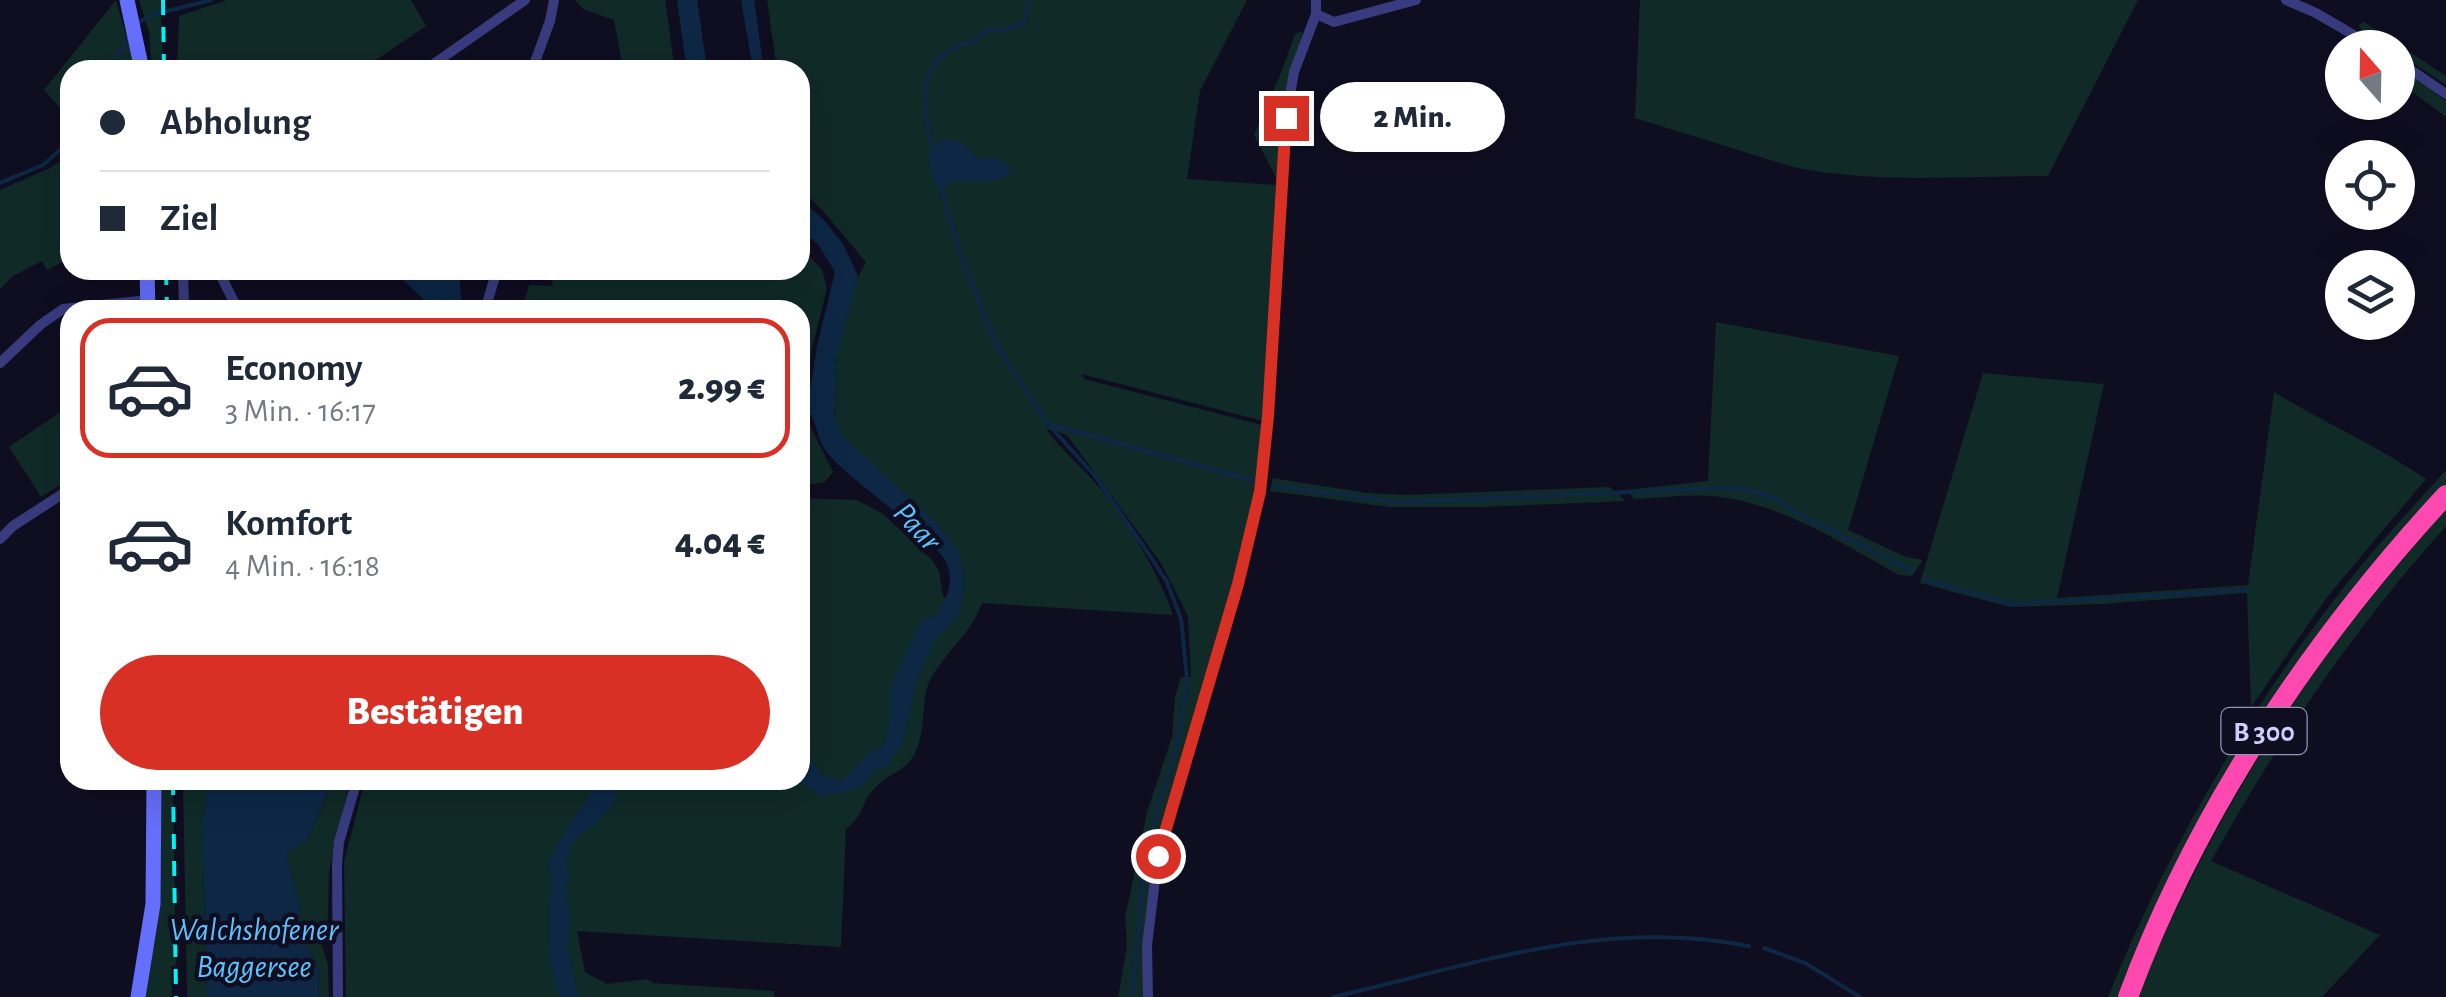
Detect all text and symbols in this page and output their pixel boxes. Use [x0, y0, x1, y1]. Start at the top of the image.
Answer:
north arrow [2325, 30, 2415, 120]
map controls [2325, 30, 2415, 340]
callout: 2 Min. [1321, 83, 1506, 153]
route end [1264, 96, 1309, 141]
text: 2 Min. [1373, 101, 1452, 133]
text: Abholung [160, 104, 311, 142]
button: locate [2325, 140, 2415, 230]
text: Ziel [160, 200, 218, 238]
button: layers [2325, 250, 2415, 340]
icon: car [105, 343, 195, 433]
text: Economy [225, 350, 363, 388]
text: 2.99 € [678, 369, 765, 407]
text: 3 Min. · 16:17 [225, 395, 376, 427]
water label: Paar [887, 496, 948, 558]
icon: car [105, 498, 195, 588]
text: Komfort [225, 505, 352, 543]
text: 4.04 € [675, 524, 765, 562]
text: 4 Min. · 16:18 [225, 550, 380, 582]
button: Bestätigen [100, 655, 770, 770]
road number: B 300 [2222, 708, 2306, 754]
route start [1136, 834, 1181, 879]
water label: Walchshofener Baggersee [170, 914, 340, 983]

